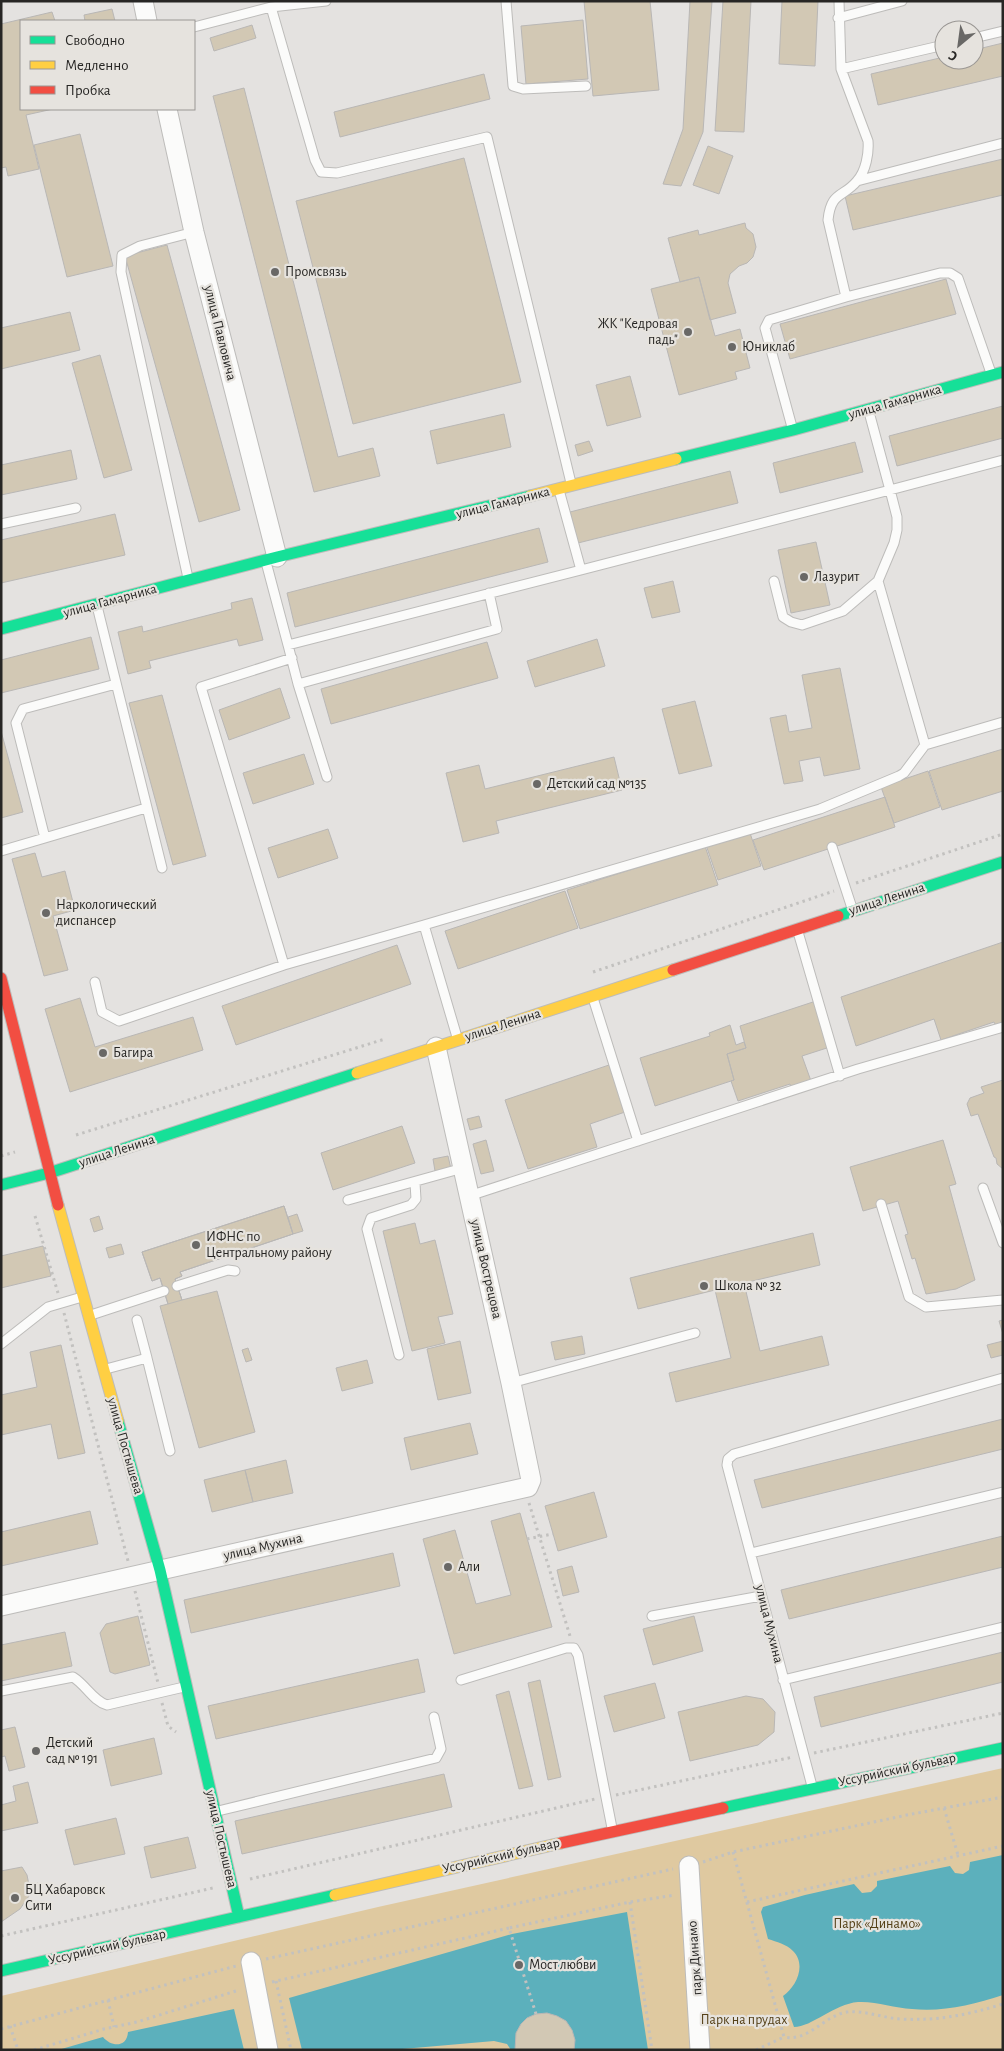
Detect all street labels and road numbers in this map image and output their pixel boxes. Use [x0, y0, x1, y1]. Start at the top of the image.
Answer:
street label: улица Павловича [201, 283, 239, 382]
street label: улица Гамарника [846, 382, 944, 422]
street label: улица Гамарника [454, 484, 552, 522]
street label: улица Гамарника [61, 582, 159, 620]
street label: улица Ленина [846, 880, 927, 918]
street label: улица Ленина [462, 1006, 543, 1044]
street label: улица Ленина [76, 1132, 157, 1170]
street label: улица Вострецова [468, 1217, 504, 1321]
street label: улица Постышева [104, 1395, 146, 1496]
street label: улица Мухина [221, 1531, 304, 1563]
street label: улица Мухина [752, 1582, 786, 1665]
street label: Уссурийский бульвар [837, 1751, 957, 1789]
street label: улица Постышева [203, 1788, 239, 1890]
street label: Уссурийский бульвар [441, 1836, 561, 1876]
street label: парк Динамо [685, 1920, 705, 1996]
street label: Уссурийский бульвар [47, 1927, 167, 1967]

